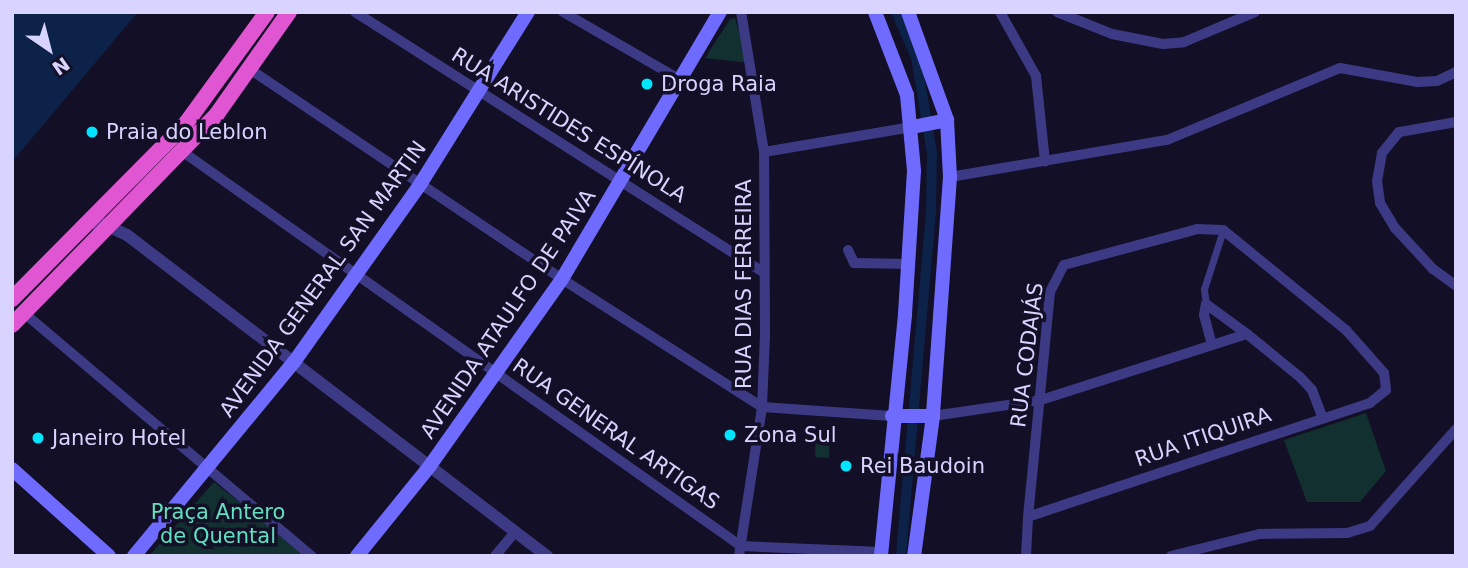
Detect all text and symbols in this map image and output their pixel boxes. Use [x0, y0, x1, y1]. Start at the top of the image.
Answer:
north arrow [14, 14, 84, 84]
street label: RUA ARISTIDES ESPÍNOLA [447, 42, 691, 208]
text: N [48, 53, 74, 80]
place label: Droga Raia [661, 71, 777, 97]
marker: Droga Raia [639, 76, 655, 92]
place label: Praia do Leblon [106, 119, 268, 145]
marker: Praia do Leblon [84, 124, 100, 140]
street label: AVENIDA GENERAL SAN MARTIN [214, 136, 432, 422]
street label: RUA DIAS FERREIRA [731, 179, 757, 389]
street label: AVENIDA ATAULFO DE PAIVA [415, 184, 601, 444]
street label: RUA CODAJÁS [1006, 281, 1048, 429]
street label: RUA GENERAL ARTIGAS [508, 353, 724, 515]
street label: RUA ITIQUIRA [1132, 402, 1274, 472]
place label: Zona Sul [744, 422, 837, 448]
place label: Janeiro Hotel [52, 425, 186, 451]
marker: Zona Sul [722, 427, 738, 443]
marker: Janeiro Hotel [30, 430, 46, 446]
place label: Rei Baudoin [860, 453, 985, 479]
marker: Rei Baudoin [838, 458, 854, 474]
park label: Praça Antero de Quental [151, 499, 285, 549]

